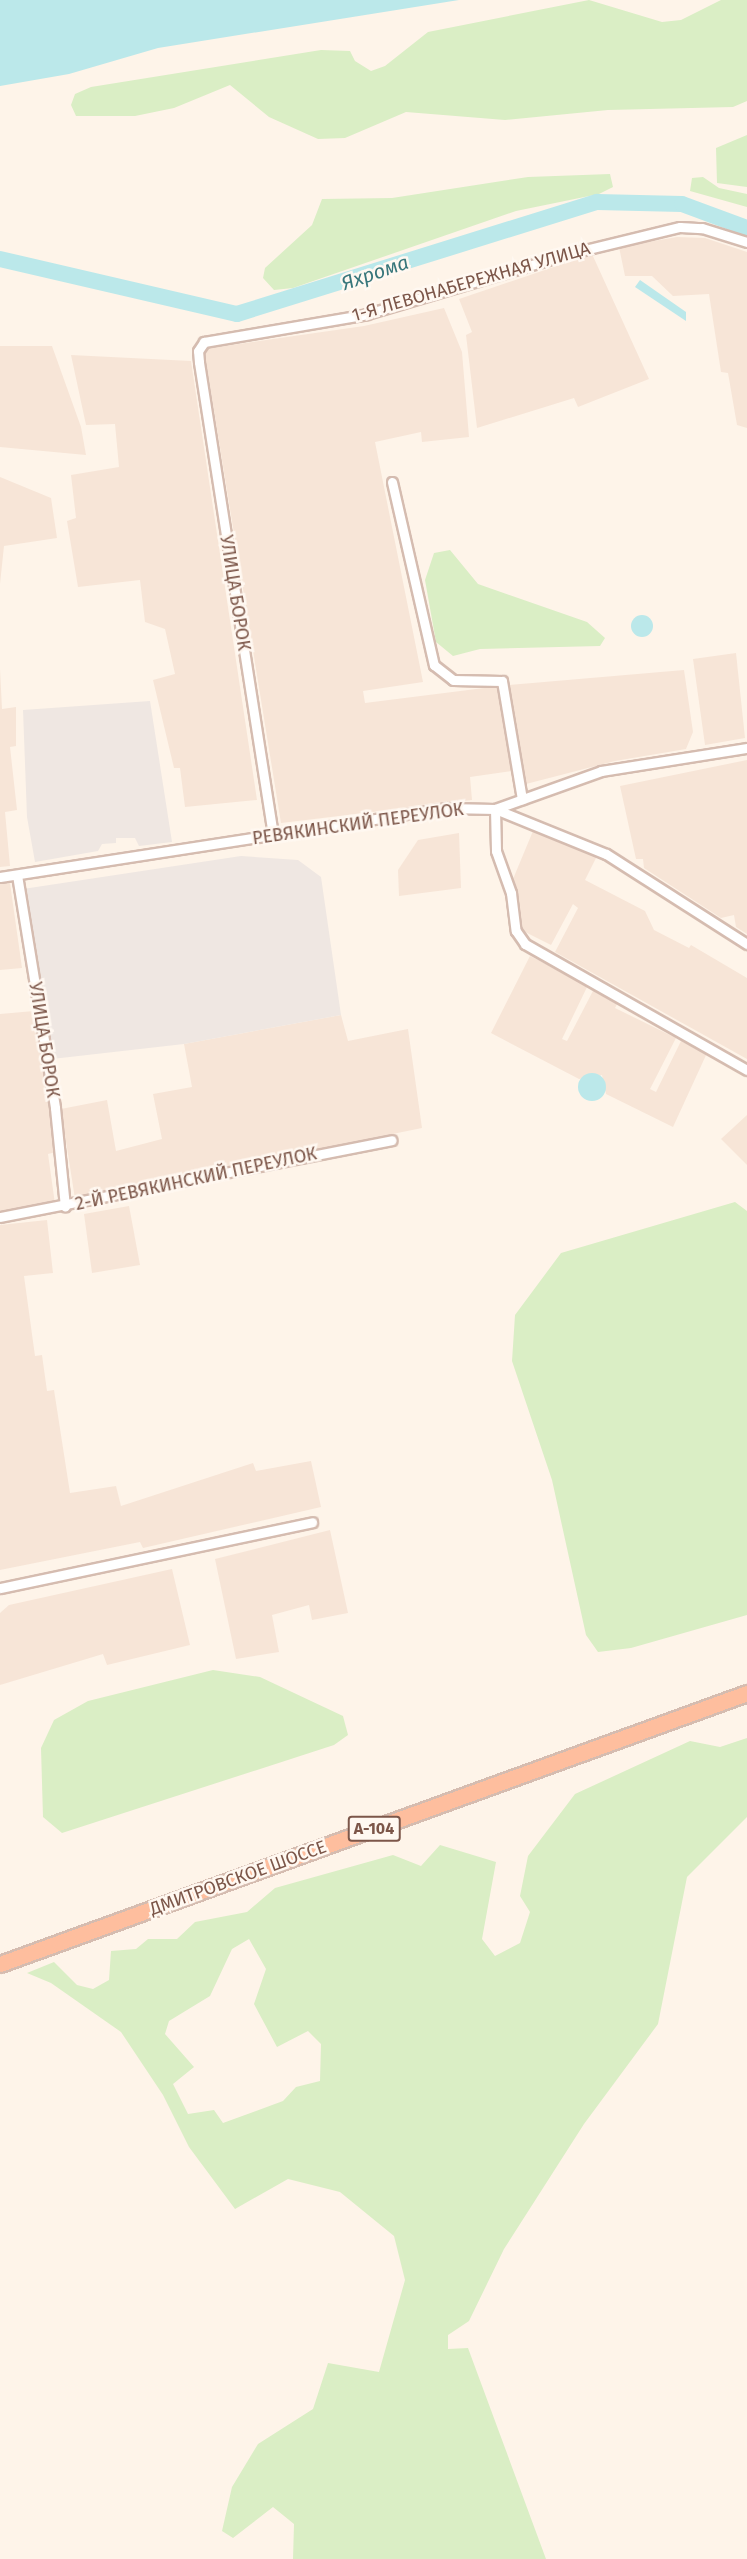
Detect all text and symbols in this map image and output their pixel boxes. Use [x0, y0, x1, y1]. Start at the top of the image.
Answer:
street label: 1-Я ЛЕВОНАБЕРЕЖНАЯ УЛИЦА [349, 238, 593, 326]
water label: Яхрома [338, 250, 412, 296]
street label: УЛИЦА БОРОК [215, 534, 255, 652]
street label: РЕВЯКИНСКИЙ ПЕРЕУЛОК [251, 798, 465, 850]
street label: УЛИЦА БОРОК [24, 981, 64, 1099]
street label: 2-Й РЕВЯКИНСКИЙ ПЕРЕУЛОК [73, 1143, 319, 1215]
road number: А-104 [347, 1816, 401, 1842]
street label: ДМИТРОВСКОЕ ШОССЕ [147, 1836, 329, 1920]

